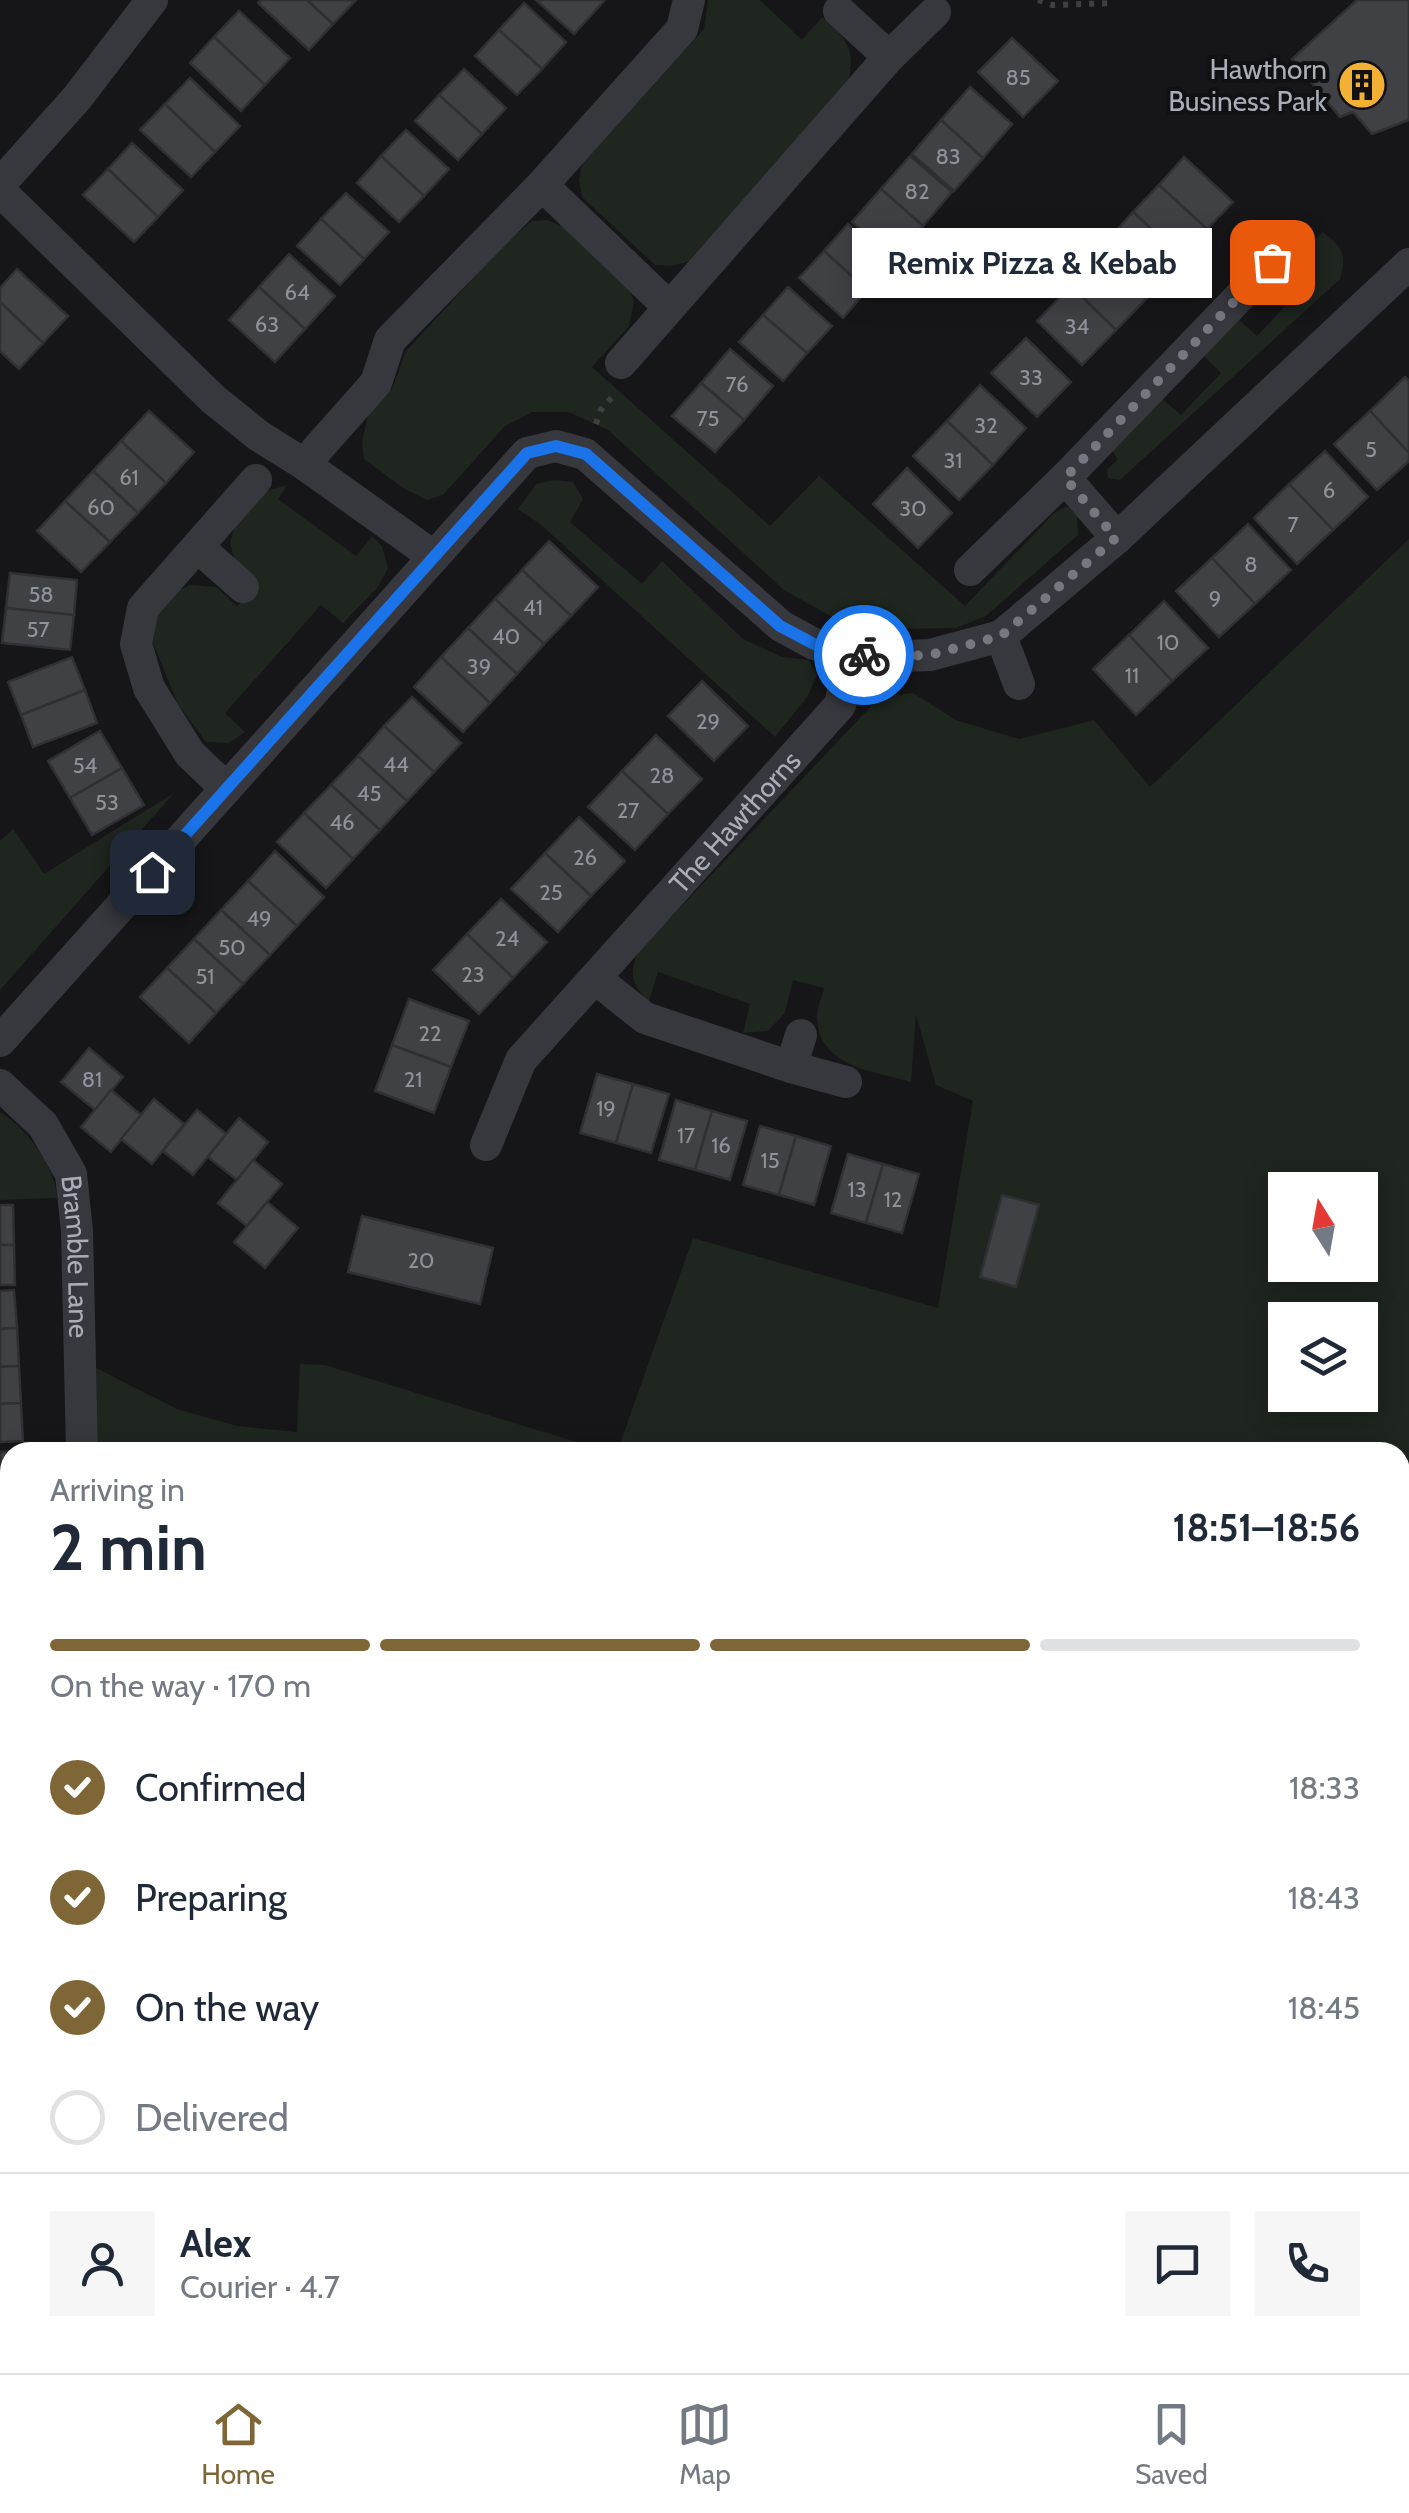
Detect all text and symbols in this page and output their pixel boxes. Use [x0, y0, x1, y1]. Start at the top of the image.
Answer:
place label: Hawthorn Business Park [1168, 52, 1327, 118]
building icon: Hawthorn Business Park [1336, 59, 1388, 111]
house number: 85 [1005, 64, 1031, 91]
house number: 83 [935, 143, 961, 170]
house number: 82 [905, 178, 929, 205]
pin [1230, 220, 1315, 305]
callout: Remix Pizza & Kebab [852, 227, 1212, 297]
icon: bag [1245, 235, 1300, 290]
text: Remix Pizza & Kebab [887, 243, 1177, 282]
house number: 64 [284, 279, 310, 306]
house number: 63 [255, 311, 279, 338]
house number: 34 [1065, 313, 1090, 340]
house number: 33 [1019, 364, 1043, 391]
house number: 76 [725, 371, 749, 398]
house number: 75 [697, 405, 719, 432]
house number: 32 [974, 412, 998, 439]
house number: 5 [1365, 436, 1377, 463]
house number: 31 [943, 447, 963, 474]
house number: 61 [119, 464, 139, 491]
house number: 6 [1323, 477, 1335, 504]
house number: 60 [87, 494, 115, 521]
house number: 30 [899, 495, 927, 522]
house number: 7 [1287, 511, 1299, 538]
house number: 8 [1244, 551, 1258, 578]
house number: 58 [28, 581, 54, 608]
house number: 9 [1209, 585, 1221, 612]
house number: 41 [523, 594, 543, 621]
courier [814, 605, 914, 705]
house number: 57 [27, 616, 49, 643]
house number: 40 [492, 623, 520, 650]
icon: bike [837, 628, 892, 683]
house number: 10 [1157, 629, 1179, 656]
house number: 39 [467, 653, 491, 680]
house number: 11 [1125, 662, 1139, 689]
house number: 29 [696, 708, 720, 735]
street label: The Hawthorns [662, 744, 808, 900]
house number: 44 [383, 751, 409, 778]
house number: 54 [73, 752, 98, 779]
house number: 28 [650, 762, 674, 789]
house number: 45 [357, 780, 381, 807]
house number: 53 [95, 789, 119, 816]
house number: 27 [617, 797, 639, 824]
house number: 46 [329, 809, 355, 836]
pin [110, 830, 195, 915]
house number: 26 [573, 844, 597, 871]
icon: home [125, 845, 180, 900]
house number: 25 [539, 879, 563, 906]
house number: 49 [246, 905, 272, 932]
house number: 24 [495, 925, 519, 952]
house number: 50 [218, 934, 246, 961]
house number: 23 [461, 961, 485, 988]
house number: 51 [195, 963, 215, 990]
house number: 22 [418, 1020, 442, 1047]
house number: 81 [82, 1066, 102, 1093]
house number: 21 [404, 1066, 422, 1093]
house number: 19 [596, 1095, 616, 1122]
house number: 17 [677, 1122, 695, 1149]
house number: 16 [711, 1132, 731, 1159]
house number: 15 [760, 1147, 780, 1174]
north arrow [1268, 1172, 1378, 1282]
map controls [1268, 1172, 1378, 1412]
street label: Bramble Lane [54, 1173, 96, 1339]
house number: 13 [847, 1176, 867, 1203]
house number: 12 [884, 1186, 902, 1213]
house number: 20 [408, 1247, 434, 1274]
button: layers [1268, 1302, 1378, 1412]
text: Arriving in [50, 1470, 185, 1509]
text: 18:51–18:56 [1172, 1504, 1360, 1551]
text: 2 min [50, 1507, 207, 1586]
text: On the way · 170 m [50, 1666, 311, 1705]
icon: check [50, 1760, 105, 1815]
text: Confirmed [135, 1764, 306, 1811]
text: 18:33 [1289, 1768, 1360, 1807]
icon: check [50, 1870, 105, 1925]
text: Preparing [135, 1874, 287, 1921]
text: 18:43 [1288, 1878, 1360, 1917]
icon: check [50, 1980, 105, 2035]
text: On the way [135, 1984, 319, 2031]
text: 18:45 [1288, 1988, 1360, 2027]
text: Delivered [135, 2094, 289, 2141]
button: person [50, 2211, 155, 2316]
button: chat [1125, 2211, 1230, 2316]
button: phone [1255, 2211, 1360, 2316]
text: Alex [180, 2220, 251, 2267]
text: Courier · 4.7 [180, 2267, 340, 2306]
tab: Home [201, 2397, 275, 2491]
tab: Map [677, 2397, 732, 2491]
tab: Saved [1135, 2397, 1208, 2491]

